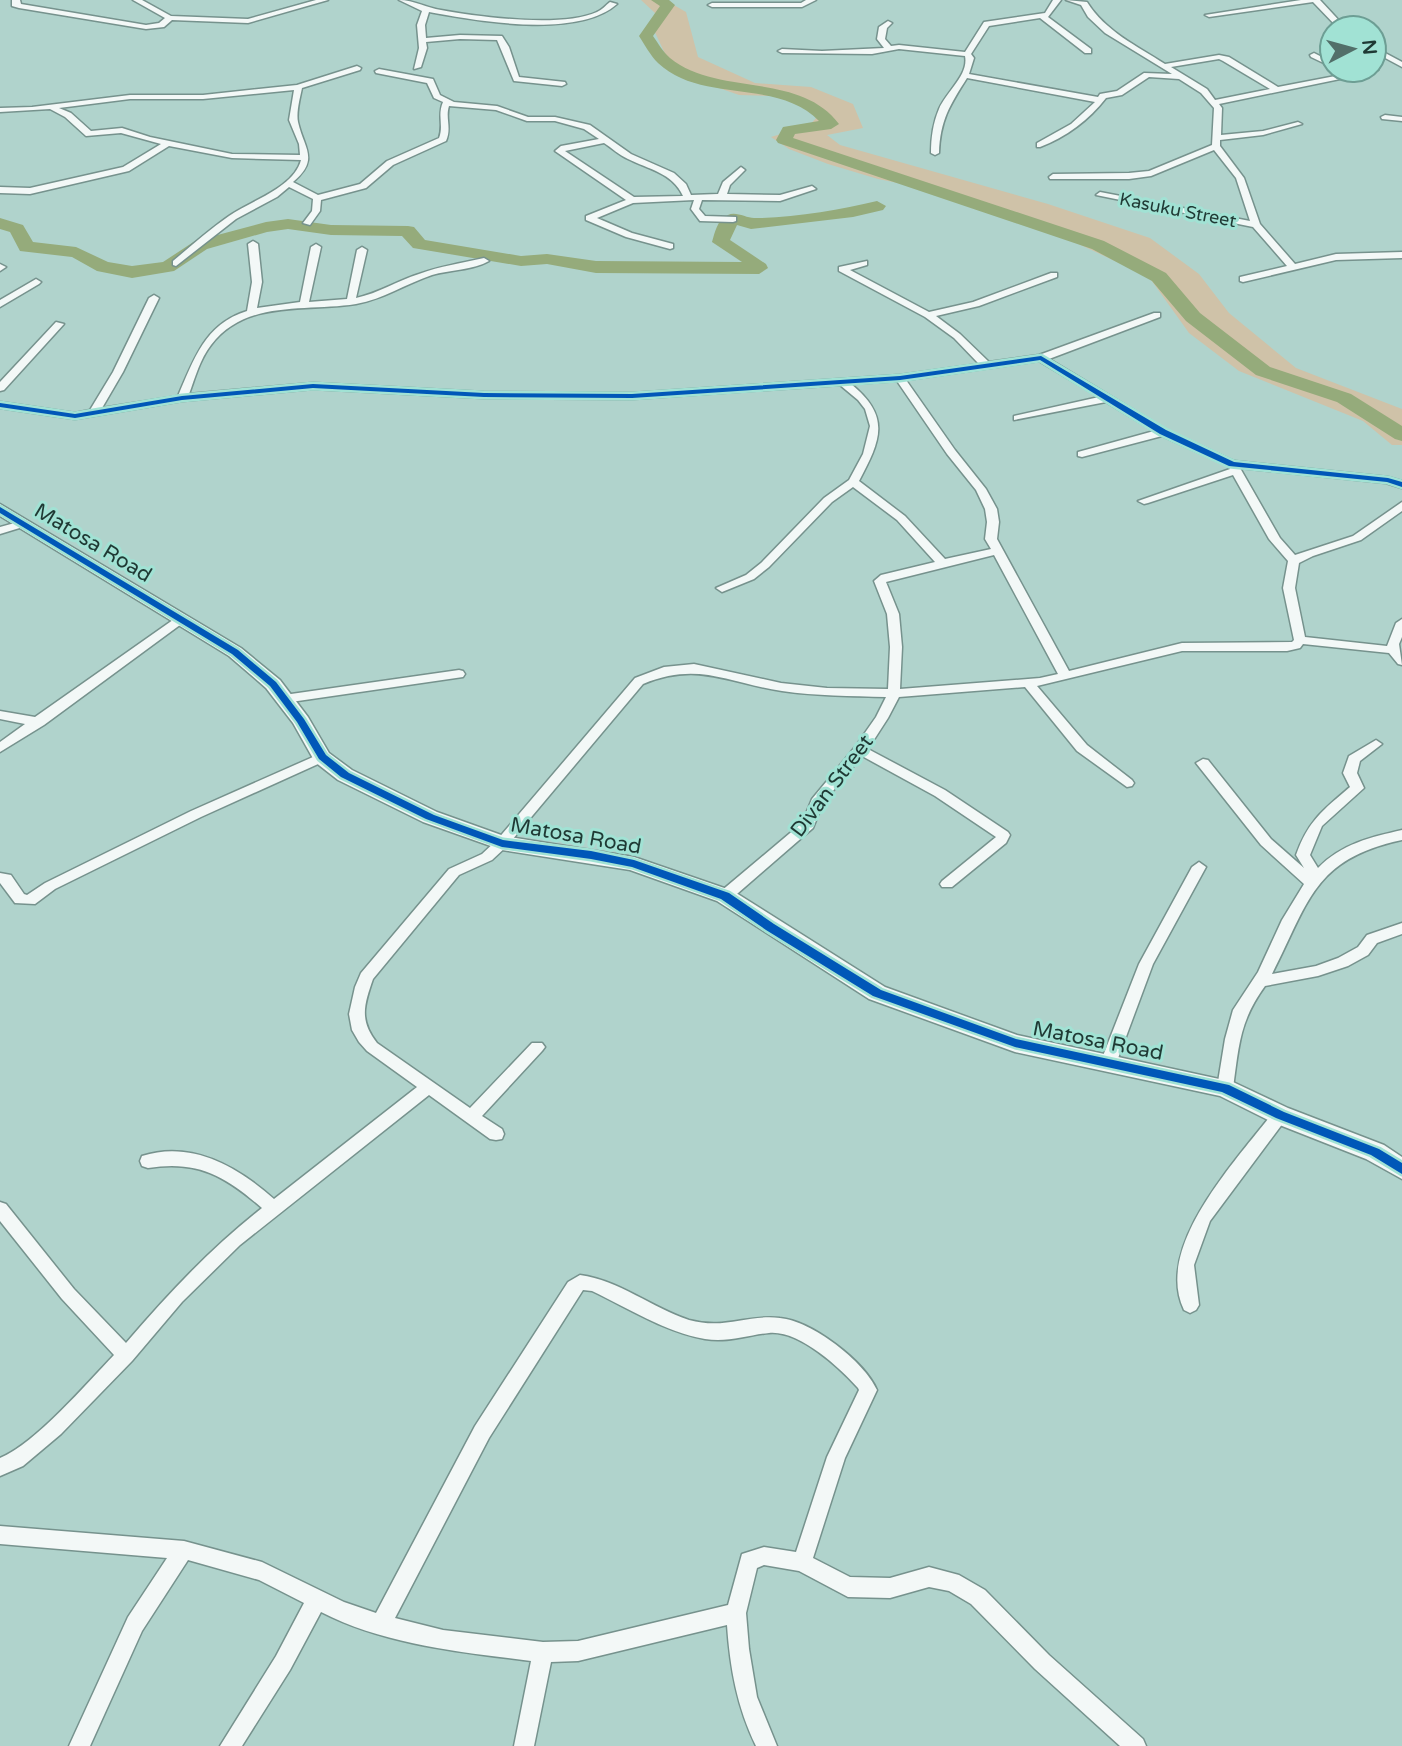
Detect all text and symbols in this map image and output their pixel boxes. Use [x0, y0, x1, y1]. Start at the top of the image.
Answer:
north arrow [1318, 14, 1388, 84]
text: N [1357, 39, 1381, 56]
street label: Kasuku Street [1118, 188, 1238, 232]
street label: Matosa Road [30, 498, 156, 588]
street label: Divan Street [785, 730, 879, 842]
street label: Matosa Road [509, 812, 643, 860]
street label: Matosa Road [1031, 1016, 1165, 1066]

